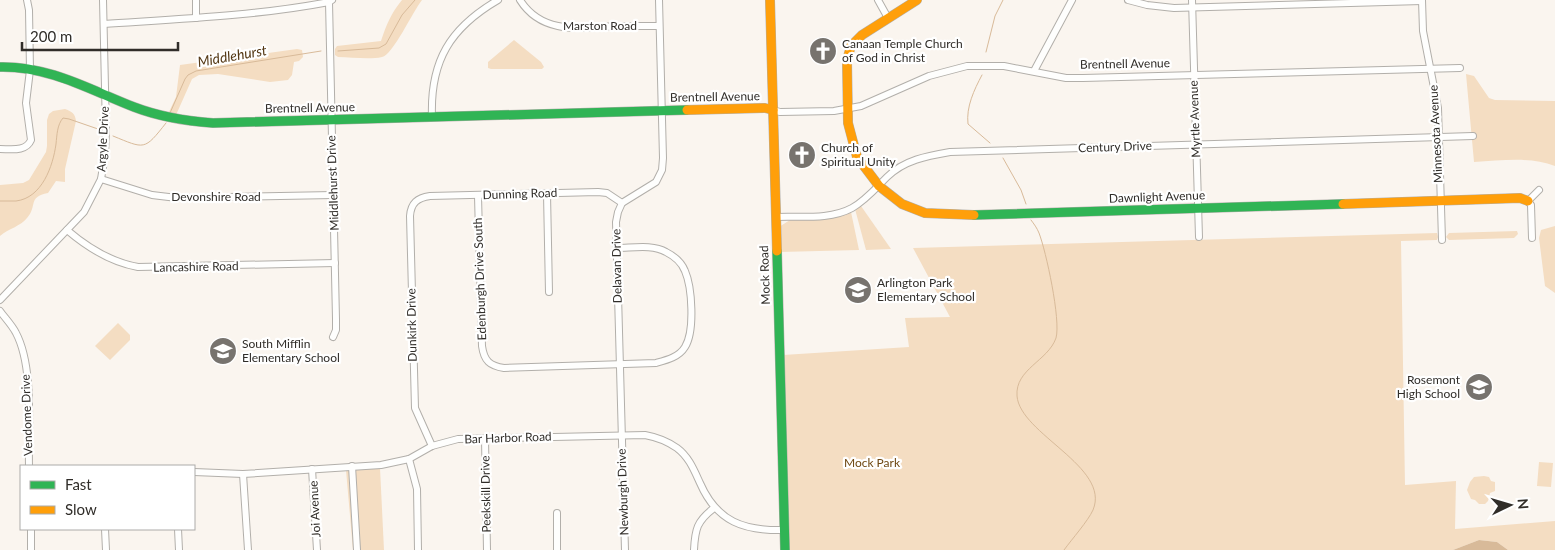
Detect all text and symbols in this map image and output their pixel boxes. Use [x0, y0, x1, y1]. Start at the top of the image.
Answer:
street label: Marston Road [563, 18, 637, 33]
scale bar [22, 20, 179, 52]
text: 200 m [30, 27, 72, 45]
church icon: Canaan Temple Church of God in Christ [808, 36, 838, 66]
place label: Canaan Temple Church of God in Christ [842, 36, 963, 65]
water label: Middlehurst [196, 41, 268, 70]
street label: Brentnell Avenue [1080, 55, 1170, 72]
street label: Myrtle Avenue [1186, 80, 1203, 158]
street label: Minnesota Avenue [1425, 85, 1446, 183]
street label: Brentnell Avenue [670, 88, 760, 105]
street label: Brentnell Avenue [265, 99, 355, 116]
street label: Argyle Drive [93, 106, 112, 172]
street label: Middlehurst Drive [323, 135, 342, 231]
street label: Century Drive [1078, 138, 1152, 155]
church icon: Church of Spiritual Unity [787, 140, 817, 170]
place label: Church of Spiritual Unity [821, 140, 897, 169]
street label: Dunning Road [482, 185, 558, 202]
street label: Dawnlight Avenue [1109, 187, 1205, 206]
street label: Devonshire Road [171, 189, 261, 204]
street label: Edenburgh Drive South [470, 217, 489, 341]
street label: Delavan Drive [608, 229, 625, 303]
street label: Mock Road [756, 245, 773, 305]
street label: Lancashire Road [153, 258, 239, 275]
school or university icon: Arlington Park Elementary School [843, 275, 873, 305]
place label: Arlington Park Elementary School [877, 275, 975, 304]
street label: Dunkirk Drive [403, 288, 420, 362]
school or university icon: South Mifflin Elementary School [208, 336, 238, 366]
place label: South Mifflin Elementary School [242, 336, 340, 365]
place label: Rosemont High School [1397, 372, 1461, 401]
school or university icon: Rosemont High School [1464, 372, 1494, 402]
street label: Vendome Drive [18, 374, 35, 456]
street label: Bar Harbor Road [464, 428, 552, 447]
street label: Newburgh Drive [613, 448, 632, 536]
street label: Peekskill Drive [477, 455, 494, 533]
park label: Mock Park [844, 455, 901, 470]
legend [20, 465, 195, 530]
text: Fast [65, 475, 92, 493]
street label: Joi Avenue [306, 480, 323, 538]
north arrow [1485, 480, 1535, 530]
text: N [1515, 498, 1532, 510]
text: Slow [65, 500, 97, 518]

